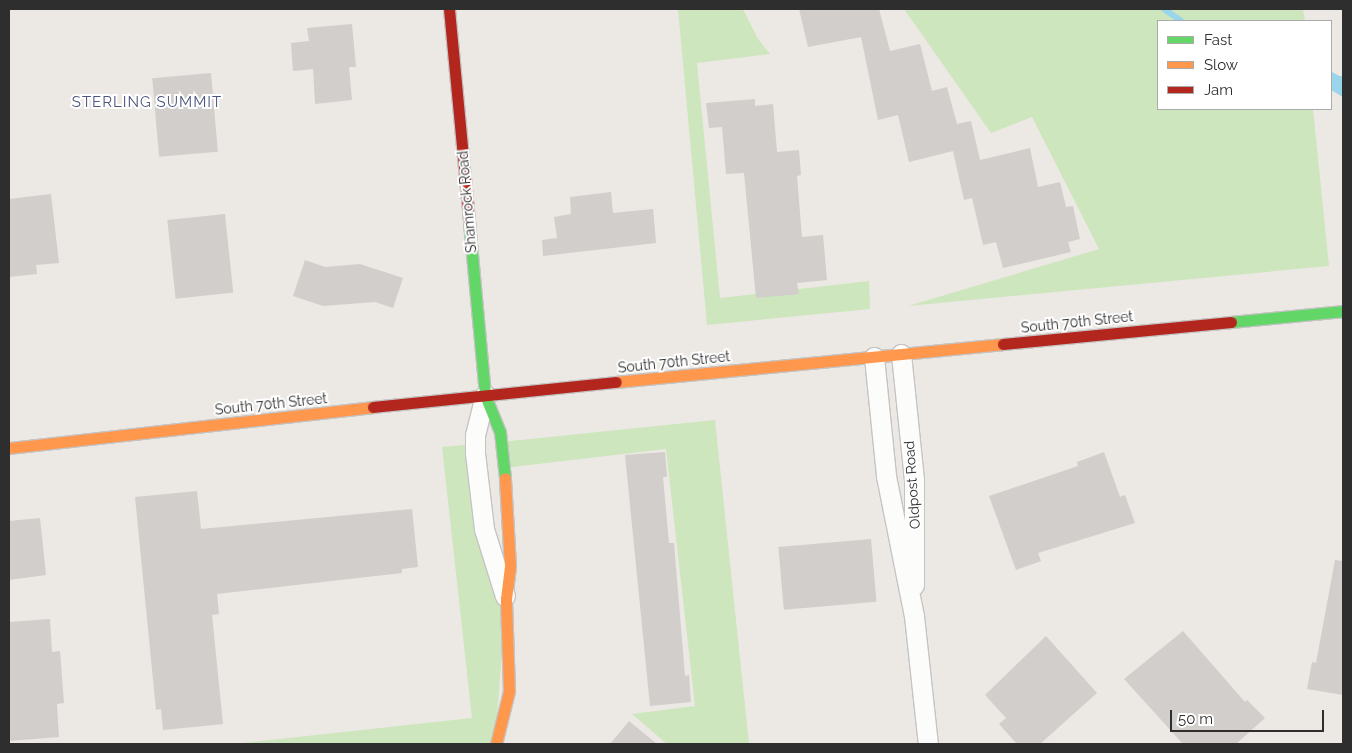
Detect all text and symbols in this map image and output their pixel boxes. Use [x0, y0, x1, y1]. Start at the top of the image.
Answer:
legend [1157, 20, 1332, 110]
text: Fast [1204, 31, 1232, 49]
text: Slow [1204, 56, 1238, 74]
text: Jam [1204, 81, 1233, 99]
district label: STERLING SUMMIT [70, 94, 224, 112]
street label: Shamrock Road [454, 150, 480, 254]
street label: South 70th Street [1020, 308, 1134, 336]
street label: South 70th Street [617, 348, 731, 376]
street label: South 70th Street [214, 390, 328, 418]
street label: Oldpost Road [901, 440, 923, 530]
scale bar [1172, 700, 1326, 732]
text: 50 m [1178, 710, 1213, 728]

